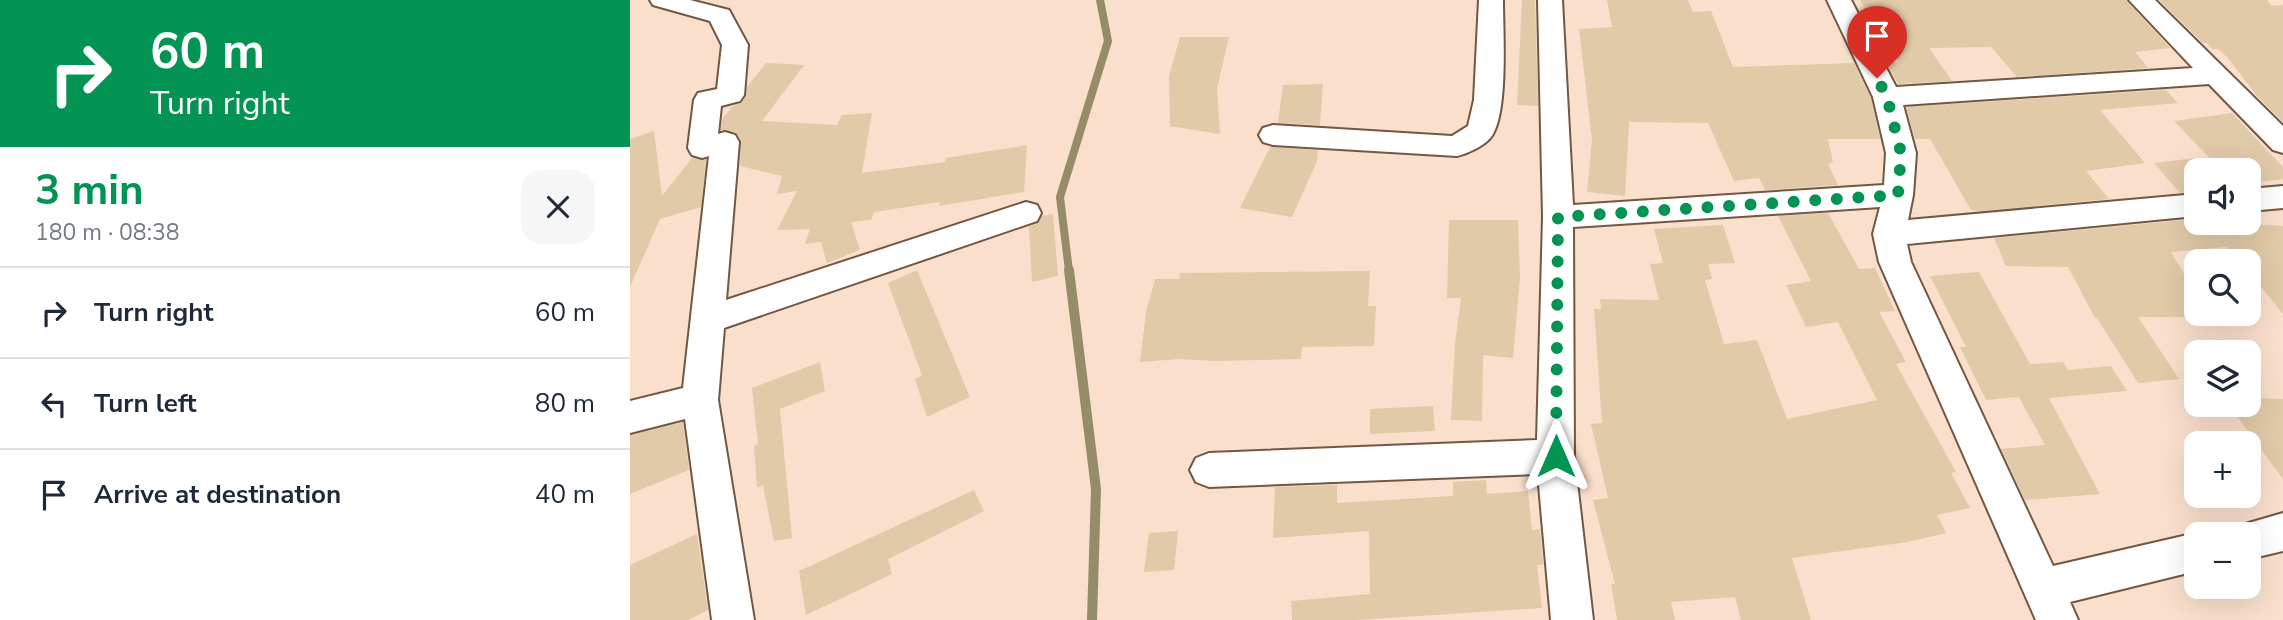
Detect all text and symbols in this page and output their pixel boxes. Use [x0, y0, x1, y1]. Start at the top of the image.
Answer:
pin [1847, 6, 1907, 78]
icon: arrive [1858, 17, 1896, 55]
text: 60 m [150, 18, 265, 85]
icon: right [35, 28, 126, 119]
text: Turn right [150, 82, 290, 125]
map controls [2184, 158, 2261, 599]
button: sound [2184, 158, 2261, 235]
text: 3 min [35, 162, 144, 219]
button: close [521, 170, 595, 244]
text: 180 m · 08:38 [35, 217, 180, 248]
button: search [2184, 249, 2261, 326]
icon: right [35, 294, 73, 332]
text: Turn right [94, 295, 213, 330]
text: 60 m [535, 295, 595, 330]
button: layers [2184, 340, 2261, 417]
icon: left [35, 385, 73, 423]
text: Turn left [94, 386, 197, 421]
text: 80 m [535, 386, 595, 421]
position arrow [1519, 419, 1593, 493]
button: + [2184, 431, 2261, 508]
icon: arrive [35, 476, 73, 514]
text: Arrive at destination [94, 477, 341, 512]
text: 40 m [535, 477, 595, 512]
button: − [2184, 522, 2261, 599]

